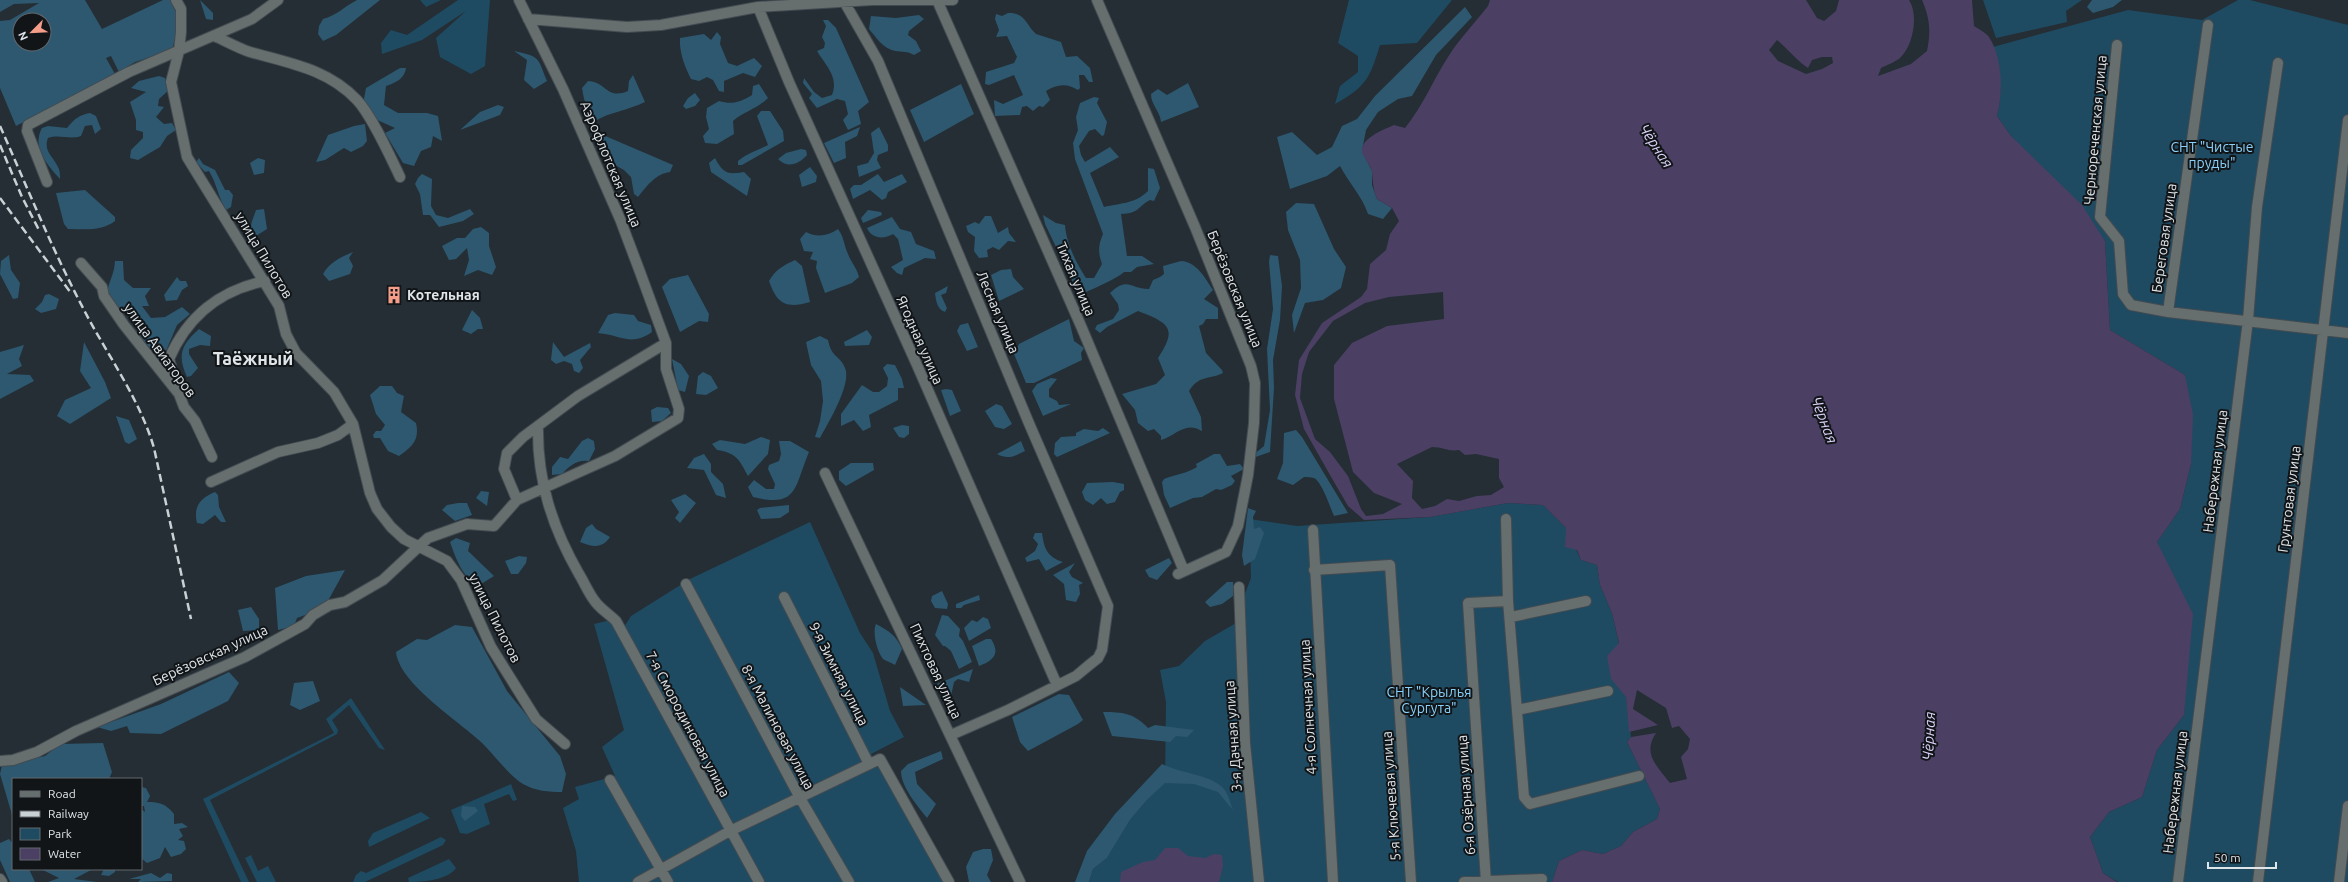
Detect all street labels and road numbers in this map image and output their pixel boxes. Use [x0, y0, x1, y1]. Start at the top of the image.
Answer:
street label: Чернореченская улица [2080, 55, 2110, 205]
street label: Аэрофлотская улица [577, 98, 645, 230]
street label: Береговая улица [2148, 182, 2180, 294]
street label: улица Пилотов [232, 209, 296, 301]
street label: Берёзовская улица [1204, 228, 1266, 350]
street label: Тихая улица [1053, 240, 1099, 318]
street label: Лесная улица [973, 268, 1023, 356]
street label: Ягодная улица [893, 293, 947, 387]
street label: улица Авиаторов [121, 300, 199, 400]
street label: Набережная улица [2200, 409, 2230, 533]
street label: Грунтовая улица [2275, 445, 2303, 553]
street label: улица Пилотов [466, 571, 524, 665]
street label: 9-я Зимняя улица [806, 620, 872, 728]
street label: Берёзовская улица [150, 621, 270, 689]
street label: Пихтовая улица [907, 621, 965, 721]
street label: 4-я Солнечная улица [1296, 639, 1320, 775]
street label: 7-я Смородиновая улица [643, 648, 733, 800]
street label: 8-я Малиновая улица [738, 662, 818, 792]
street label: 3-я Дачная улица [1221, 680, 1245, 792]
street label: Набережная улица [2160, 730, 2190, 854]
street label: 5-я Ключевая улица [1378, 731, 1404, 861]
street label: 6-я Озёрная улица [1454, 734, 1478, 856]

